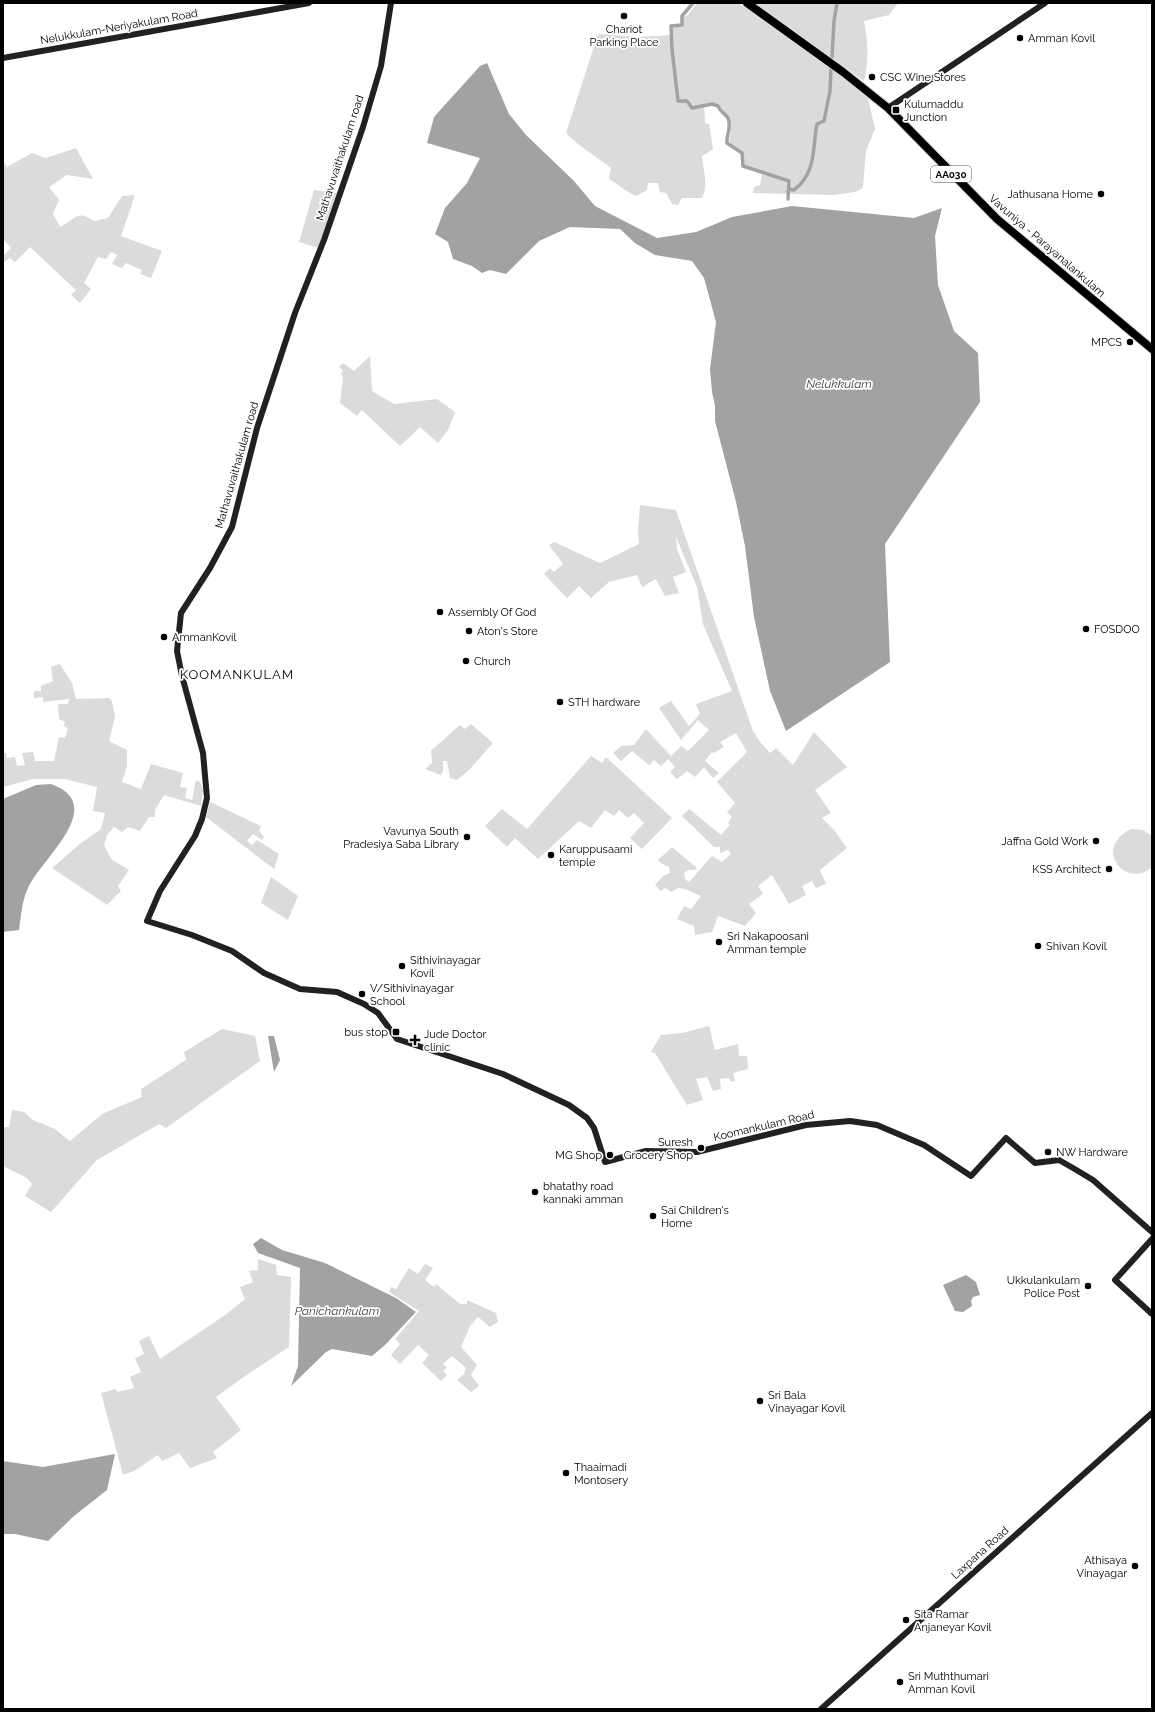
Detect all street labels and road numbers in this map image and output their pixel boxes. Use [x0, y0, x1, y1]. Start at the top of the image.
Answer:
street label: Nelukkulam-Neriyakulam Road [39, 7, 199, 47]
street label: Mathavuvaithakulam road [314, 93, 367, 222]
road number: AA030 [931, 166, 971, 182]
street label: Vavuniya - Parayanalankulam [986, 192, 1108, 300]
street label: Mathavuvaithakulam road [213, 400, 261, 530]
street label: Koomankulam Road [712, 1108, 816, 1144]
street label: Laxpana Road [949, 1524, 1011, 1582]

